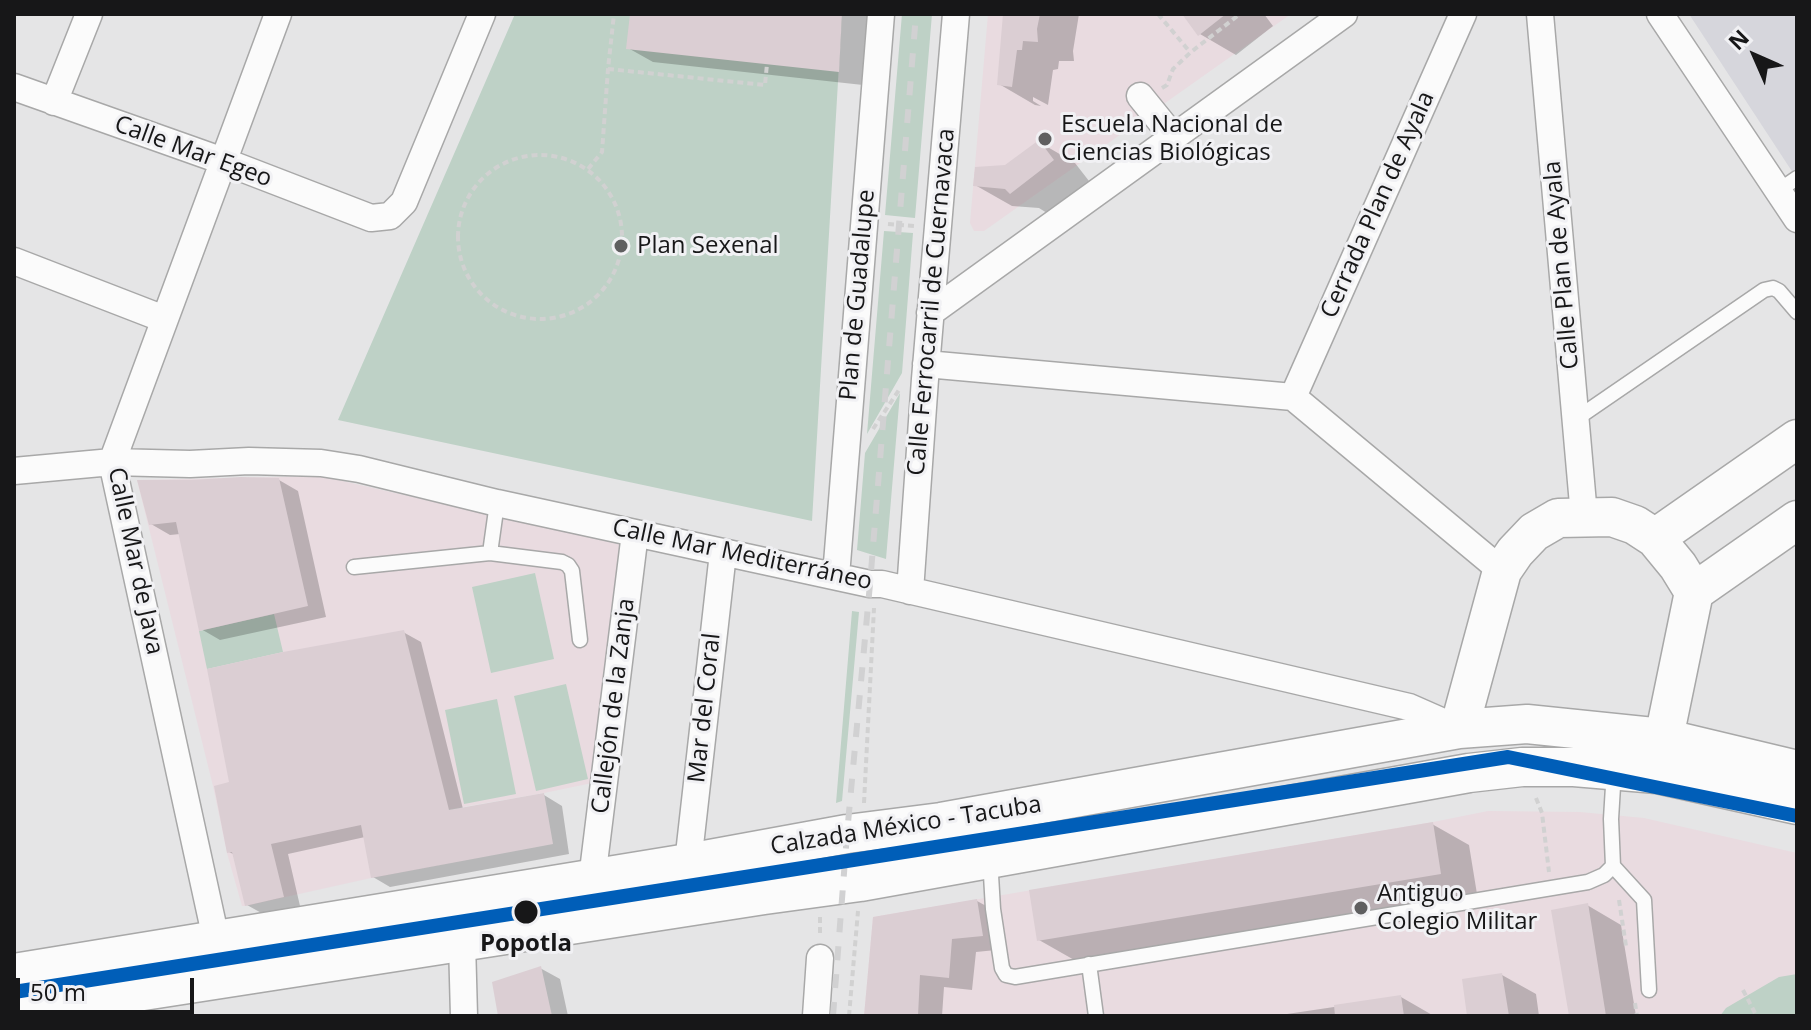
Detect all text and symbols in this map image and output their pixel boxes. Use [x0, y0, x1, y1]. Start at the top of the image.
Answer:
north arrow [1715, 16, 1795, 96]
text: N [1721, 22, 1755, 56]
street label: Cerrada Plan de Ayala [1315, 87, 1441, 323]
street label: Calle Mar Egeo [110, 110, 276, 194]
place label: Escuela Nacional de Ciencias Biológicas [1061, 111, 1283, 167]
street label: Calle Ferrocarril de Cuernavaca [902, 127, 962, 477]
marker: Escuela Nacional de Ciencias Biológicas [1036, 130, 1054, 148]
street label: Calle Plan de Ayala [1539, 159, 1585, 371]
street label: Plan de Guadalupe [834, 188, 882, 402]
place label: Plan Sexenal [637, 232, 779, 260]
marker: Plan Sexenal [612, 237, 630, 255]
street label: Calle Mar de Java [101, 465, 169, 657]
street label: Calle Mar Mediterráneo [610, 513, 874, 597]
street label: Callejón de la Zanja [587, 597, 641, 815]
street label: Mar del Coral [683, 632, 727, 784]
street label: Calzada México - Tacuba [768, 790, 1044, 862]
place label: Antiguo Colegio Militar [1377, 880, 1537, 936]
marker: Popotla [512, 898, 540, 926]
marker: Antiguo Colegio Militar [1352, 899, 1370, 917]
place label: Popotla [480, 930, 572, 958]
scale bar [20, 962, 198, 1012]
text: 50 m [30, 975, 86, 1008]

